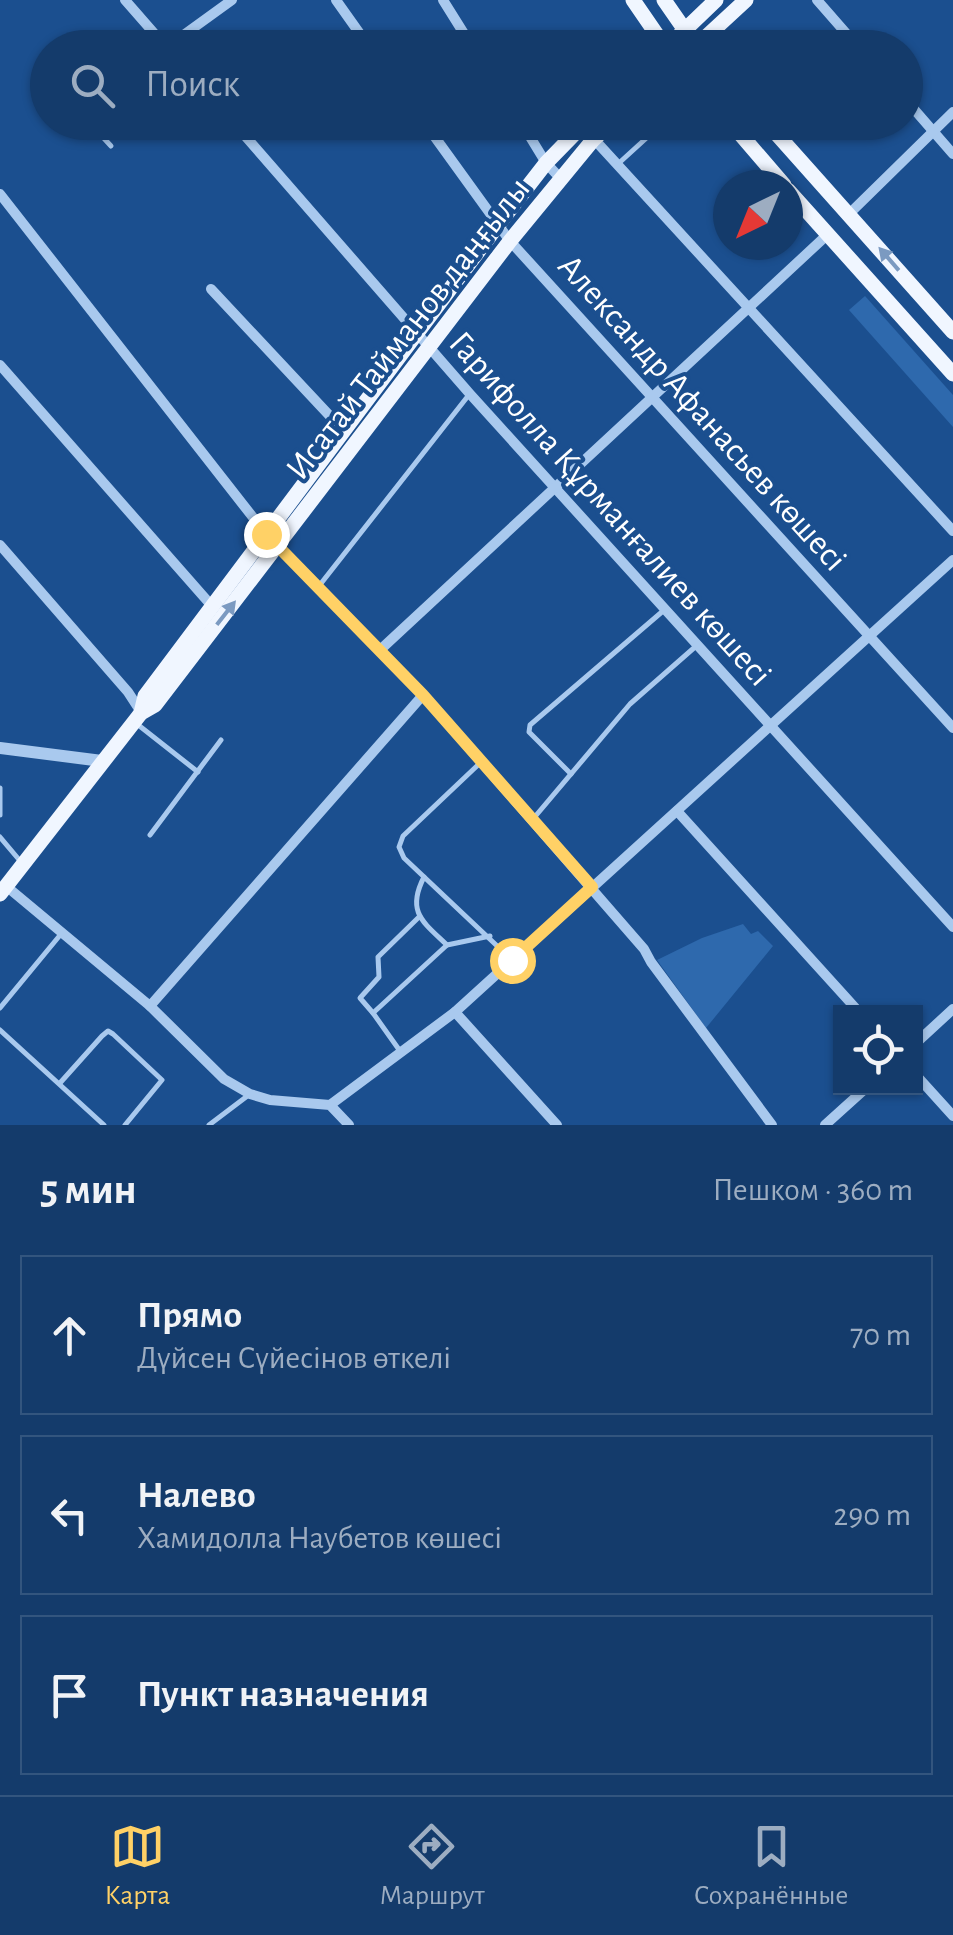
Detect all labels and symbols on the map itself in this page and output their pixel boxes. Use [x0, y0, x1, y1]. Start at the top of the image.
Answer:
north arrow [713, 170, 803, 260]
street label: Исатай Тайманов даңғылы [280, 171, 537, 487]
one-way arrow [878, 247, 900, 272]
street label: Александр Афанасьев көшесі [551, 248, 853, 578]
street label: Гарифолла Құрманғалиев көшесі [442, 325, 778, 693]
route end [244, 512, 290, 558]
one-way arrow [215, 600, 236, 626]
route start [490, 938, 536, 984]

